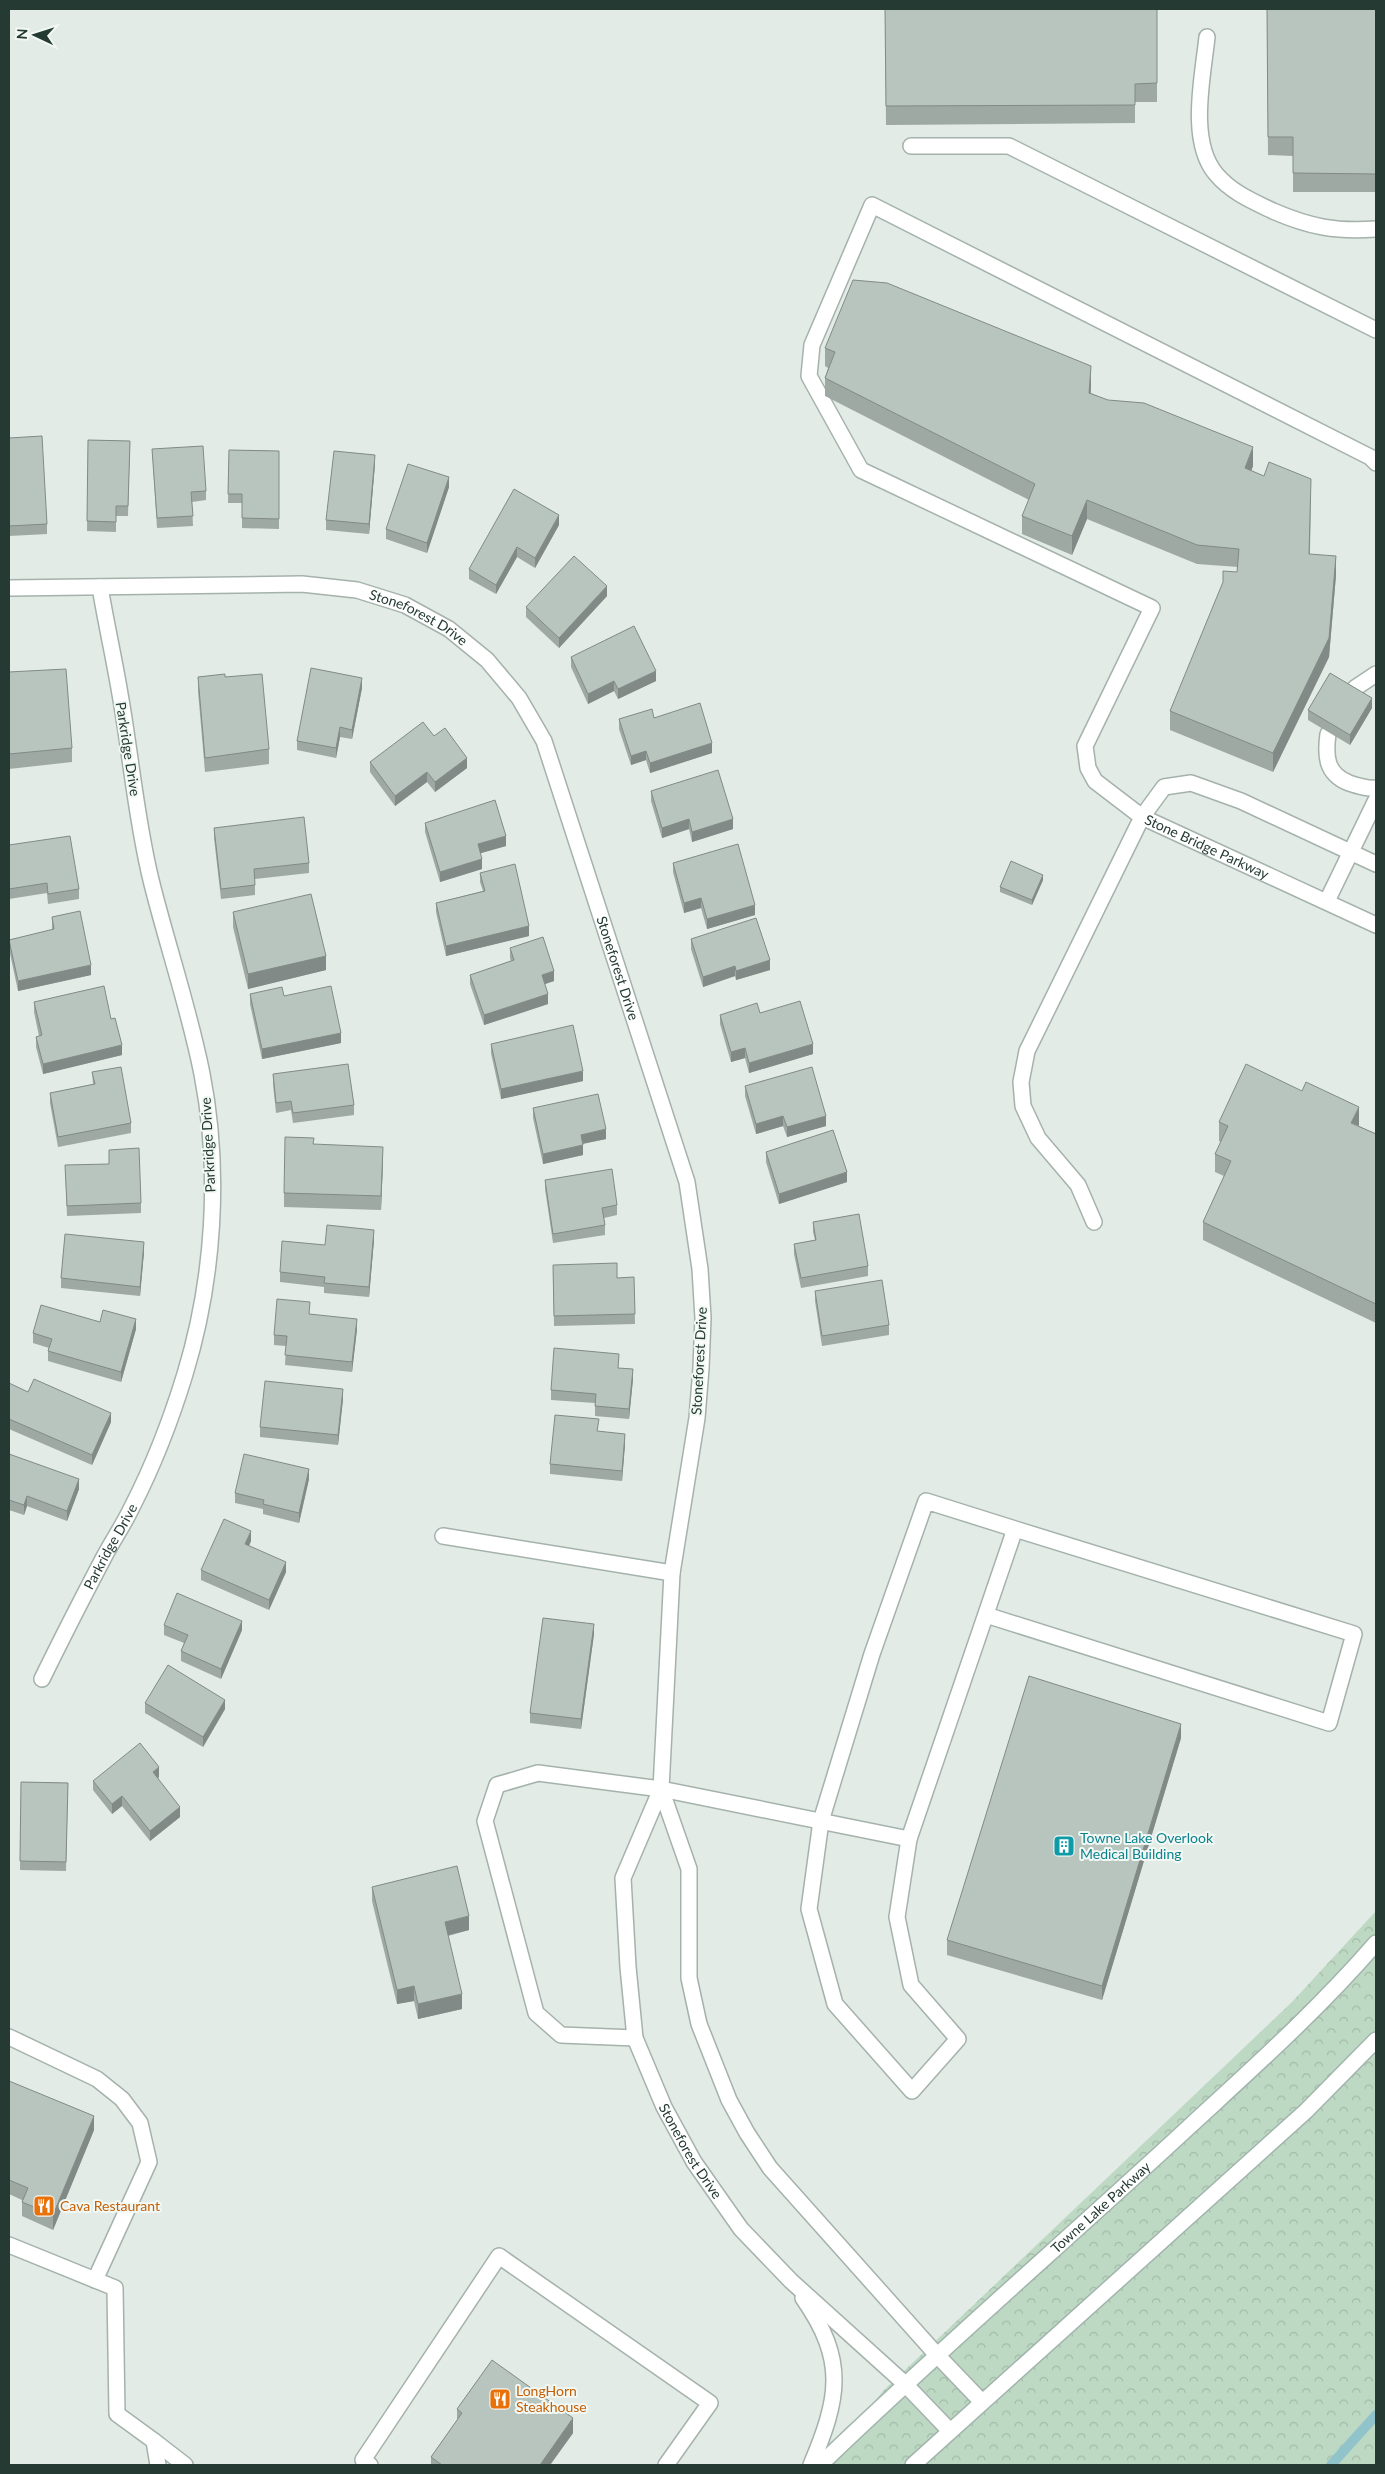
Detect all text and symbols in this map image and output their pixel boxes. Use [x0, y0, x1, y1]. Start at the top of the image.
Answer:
north arrow [10, 10, 60, 60]
text: N [13, 28, 30, 40]
street label: Stoneforest Drive [367, 585, 471, 649]
street label: Parkridge Drive [113, 701, 144, 797]
street label: Stone Bridge Parkway [1142, 811, 1272, 883]
street label: Stoneforest Drive [593, 914, 643, 1022]
street label: Parkridge Drive [197, 1097, 218, 1193]
street label: Stoneforest Drive [687, 1307, 710, 1415]
street label: Parkridge Drive [80, 1501, 140, 1592]
place label: Towne Lake Overlook Medical Building [1080, 1829, 1214, 1862]
building icon: Towne Lake Overlook Medical Building [1052, 1834, 1076, 1858]
street label: Stoneforest Drive [656, 2100, 726, 2202]
street label: Towne Lake Parkway [1047, 2157, 1154, 2256]
restaurant icon: Cava Restaurant [32, 2194, 56, 2218]
place label: Cava Restaurant [60, 2197, 160, 2214]
place label: LongHorn Steakhouse [516, 2382, 587, 2415]
restaurant icon: LongHorn Steakhouse [488, 2387, 512, 2411]

